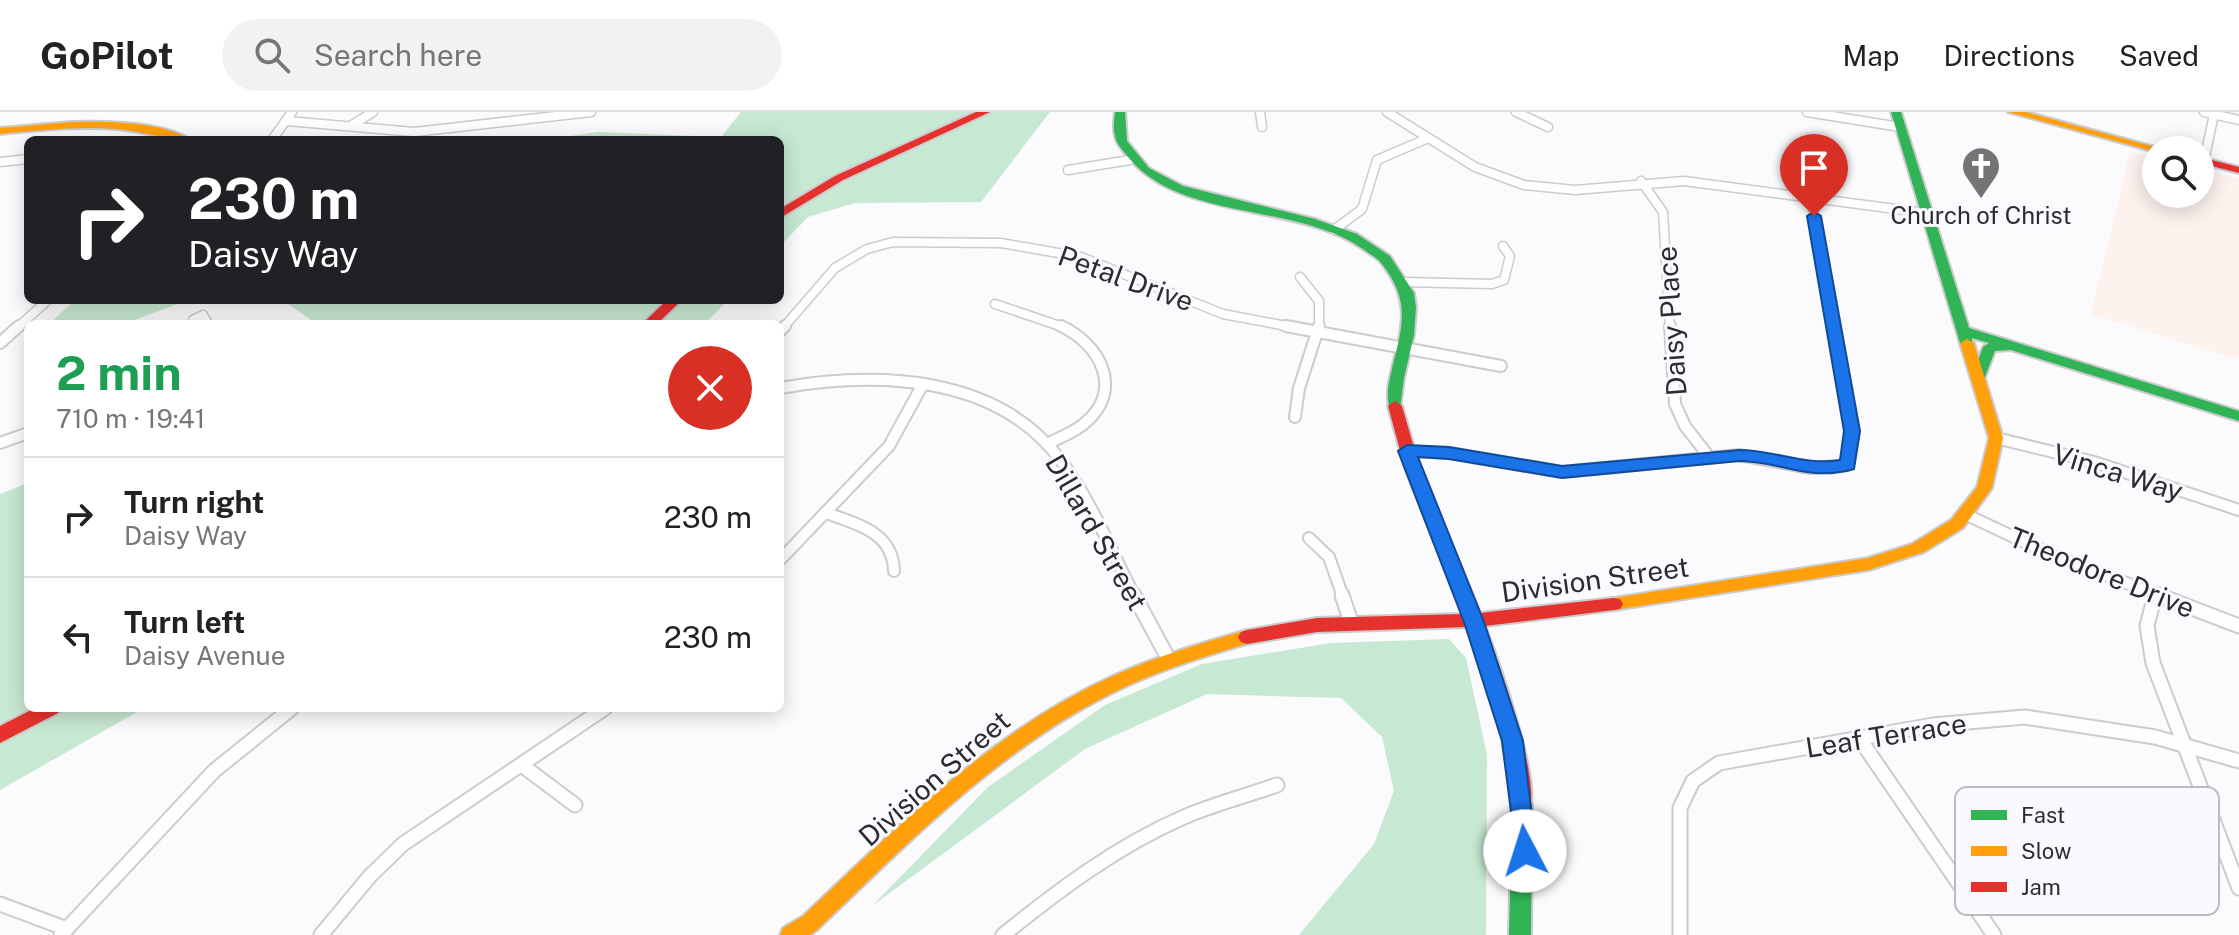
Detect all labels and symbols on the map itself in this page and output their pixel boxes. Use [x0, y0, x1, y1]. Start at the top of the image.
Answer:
pin [1780, 134, 1848, 216]
church icon: Church of Christ [1960, 145, 2002, 200]
place label: Church of Christ [1890, 201, 2072, 229]
street label: Petal Drive [1054, 238, 1198, 318]
street label: Daisy Place [1649, 245, 1693, 397]
street label: Vinca Way [2049, 437, 2187, 507]
street label: Dillard Street [1039, 448, 1155, 616]
street label: Theodore Drive [2004, 520, 2200, 624]
street label: Division Street [1499, 550, 1691, 608]
street label: Division Street [852, 704, 1016, 852]
street label: Leaf Terrace [1803, 706, 1969, 764]
legend [1955, 787, 2219, 915]
text: Fast [2021, 802, 2065, 828]
position arrow [1483, 809, 1567, 893]
text: Slow [2021, 838, 2071, 864]
text: Jam [2021, 874, 2061, 900]

